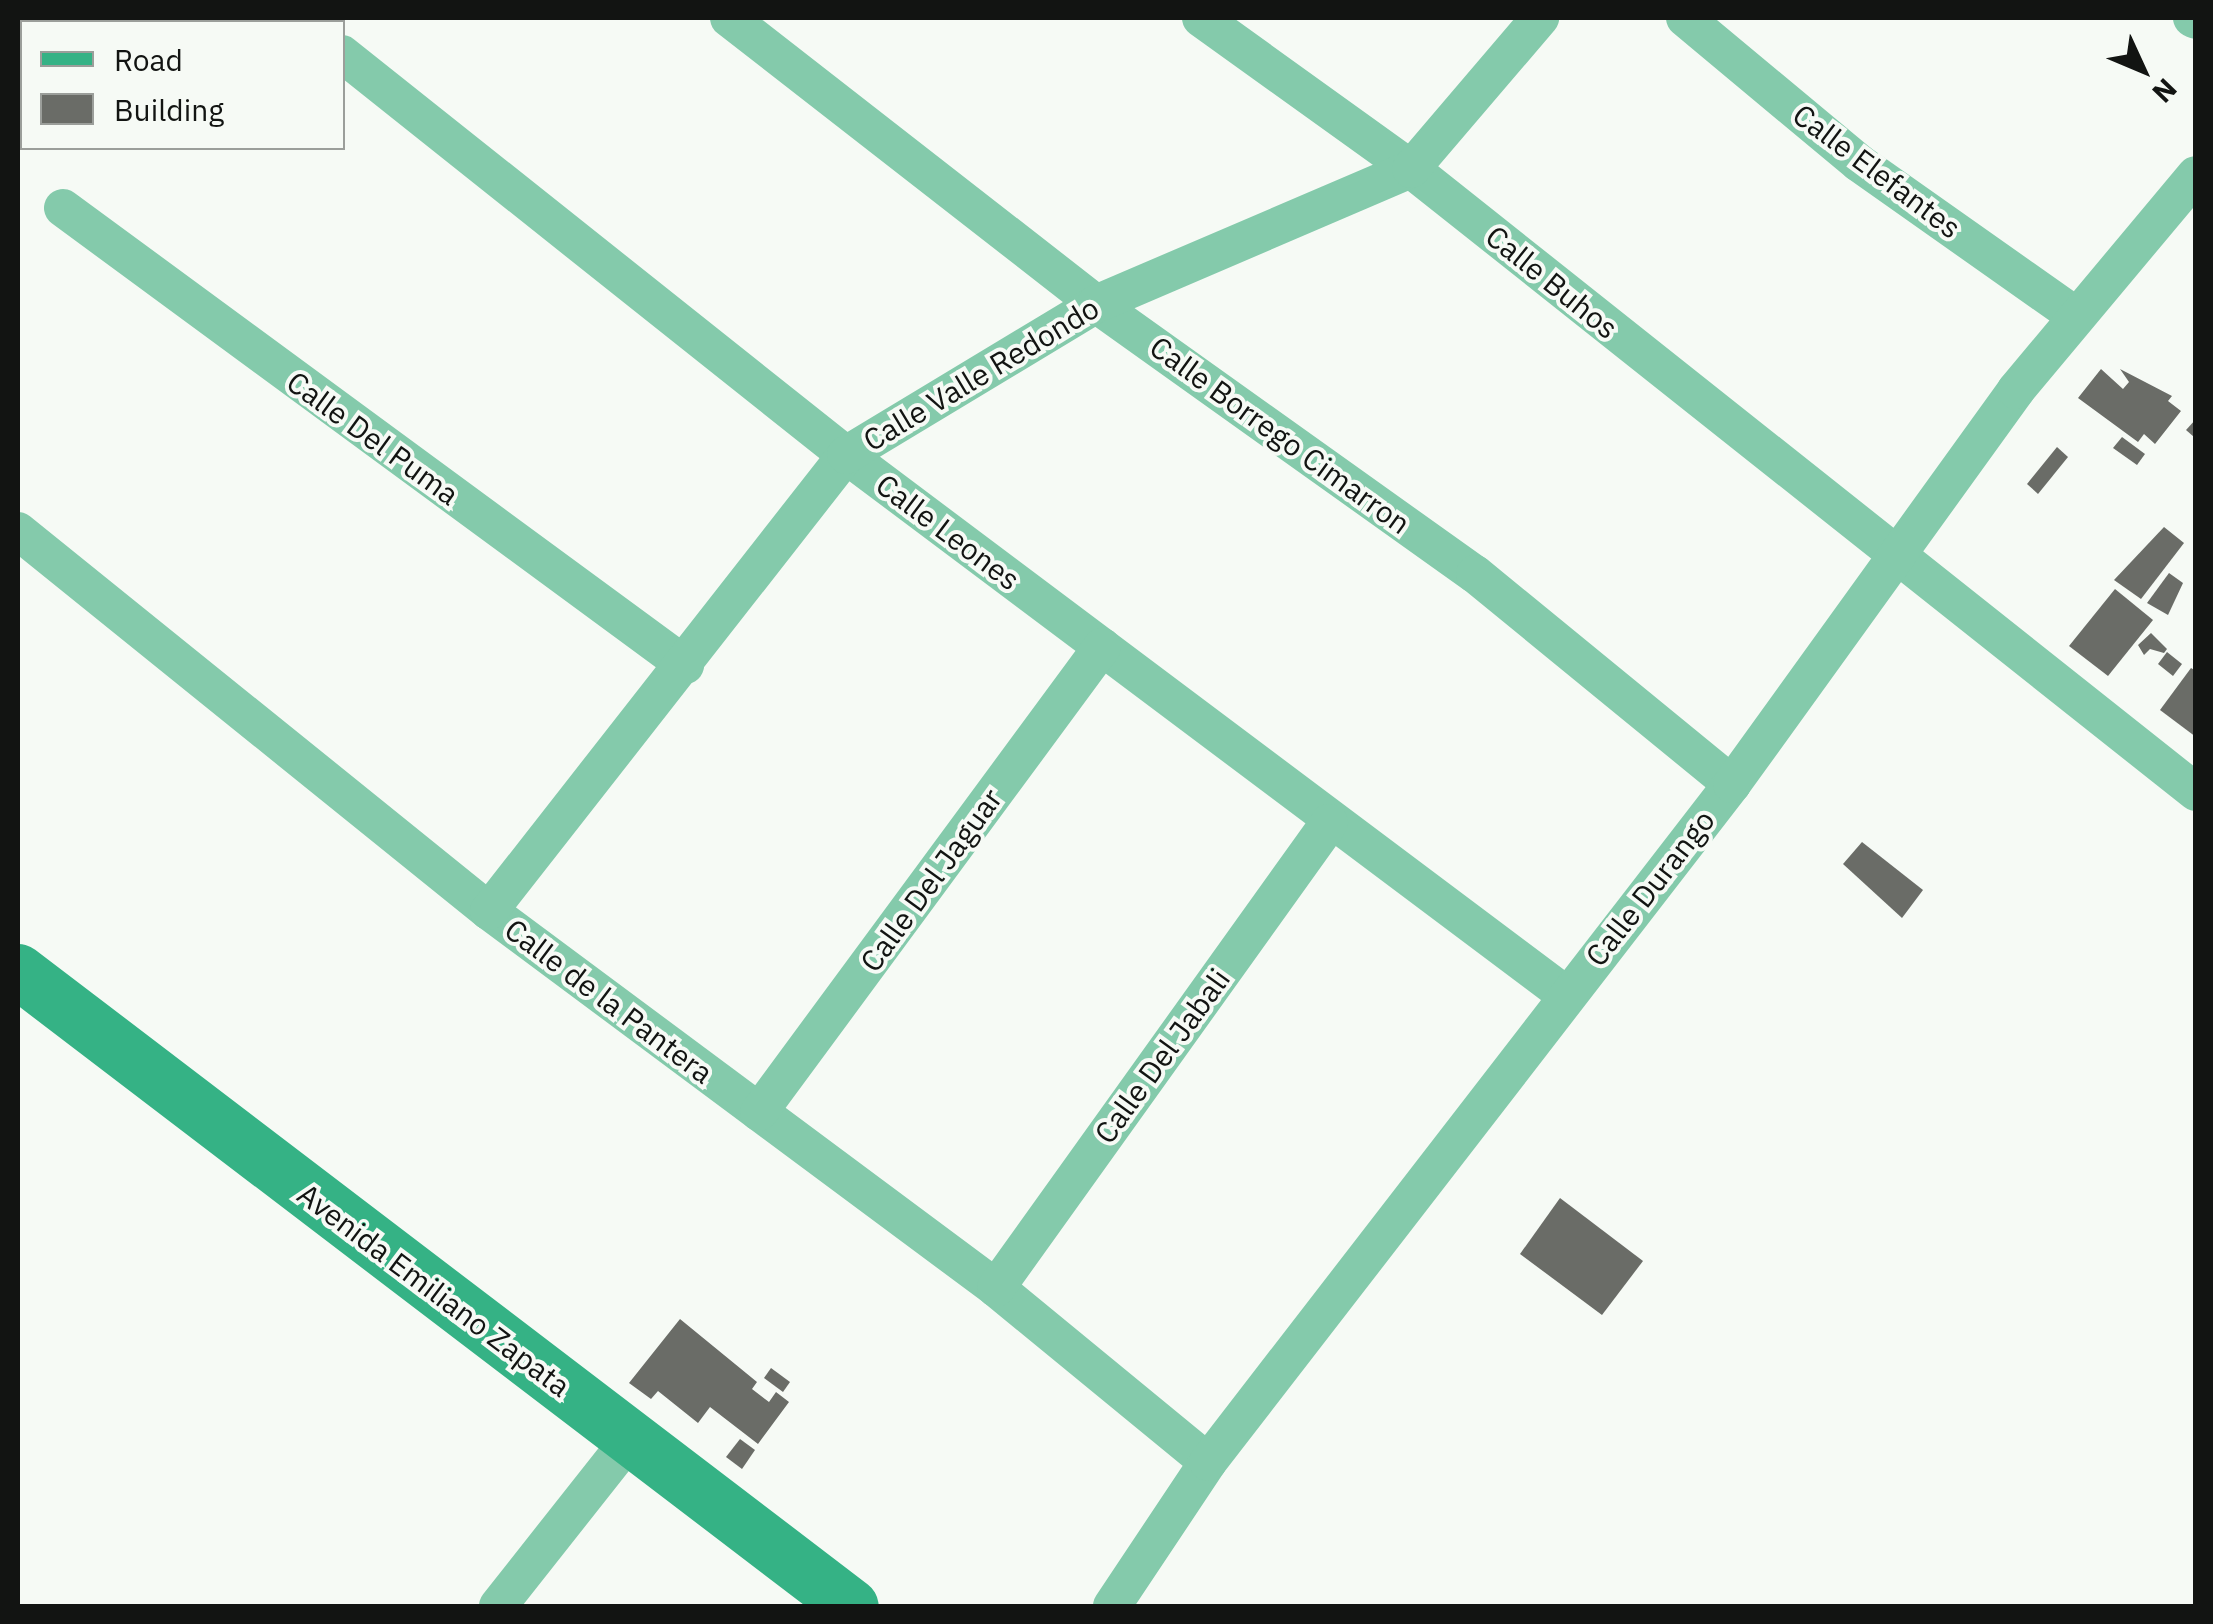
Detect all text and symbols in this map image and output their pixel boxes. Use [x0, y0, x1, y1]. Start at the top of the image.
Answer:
legend [20, 20, 345, 150]
north arrow [2093, 20, 2193, 120]
text: Road [114, 40, 183, 79]
text: N [2145, 71, 2185, 111]
text: Building [114, 90, 224, 129]
street label: Calle Elefantes [1786, 96, 1968, 246]
street label: Calle Buhos [1479, 218, 1625, 346]
street label: Calle Valle Redondo [857, 290, 1105, 458]
street label: Calle Borrego Cimarron [1143, 329, 1417, 541]
street label: Calle Del Puma [280, 364, 466, 512]
street label: Calle Leones [869, 466, 1027, 598]
street label: Calle Del Jaguar [853, 782, 1009, 978]
street label: Calle Durango [1578, 803, 1722, 973]
street label: Calle de la Pantera [498, 911, 720, 1091]
street label: Calle Del Jabali [1087, 962, 1237, 1150]
street label: Avenida Emiliano Zapata [291, 1176, 577, 1404]

